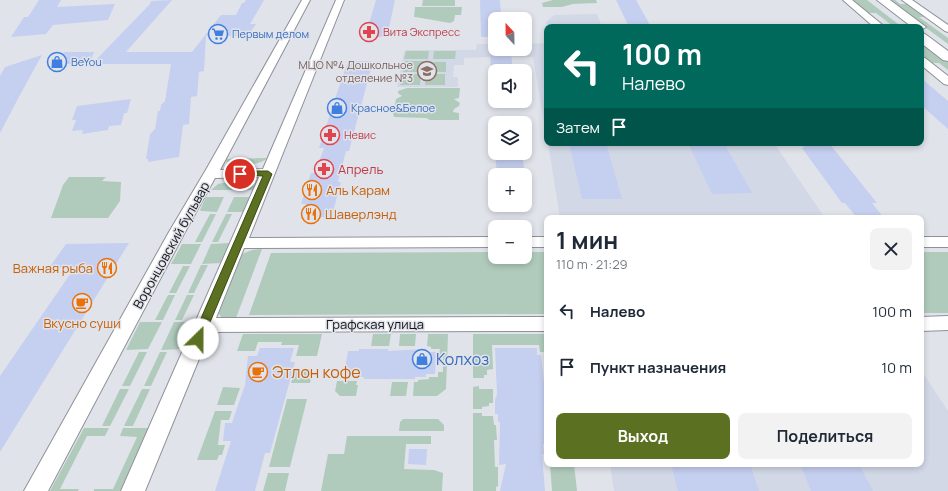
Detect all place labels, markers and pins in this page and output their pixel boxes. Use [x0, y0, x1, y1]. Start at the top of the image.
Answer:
pharmacy icon: Вита Экспресс [358, 21, 380, 43]
supermarket icon: Первым делом [207, 23, 229, 45]
place label: Вита Экспресс [383, 24, 460, 39]
place label: Первым делом [232, 26, 309, 41]
shop icon: BeYou [46, 51, 68, 73]
place label: BeYou [71, 54, 102, 69]
place label: МЦО №4 Дошкольное отделение №3 [299, 57, 414, 85]
school or university icon: МЦО №4 Дошкольное отделение №3 [416, 60, 438, 82]
shop icon: Красное&Белое [326, 97, 348, 119]
place label: Красное&Белое [351, 100, 436, 115]
pharmacy icon: Невис [319, 124, 341, 146]
place label: Невис [344, 127, 376, 142]
pin [223, 157, 257, 191]
pharmacy icon: Апрель [313, 158, 335, 180]
place label: Апрель [338, 160, 383, 178]
restaurant icon: Аль Карам [301, 179, 323, 201]
place label: Аль Карам [326, 181, 390, 199]
restaurant icon: Шаверлэнд [300, 203, 322, 225]
place label: Шаверлэнд [325, 205, 397, 223]
restaurant icon: Важная рыба [96, 257, 118, 279]
place label: Важная рыба [13, 259, 93, 277]
cafe icon: Вкусно суши [71, 292, 93, 314]
place label: Вкусно суши [43, 314, 121, 332]
shop icon: Колхоз [411, 348, 433, 370]
place label: Колхоз [436, 348, 489, 370]
cafe icon: Этлон кофе [247, 361, 269, 383]
place label: Этлон кофе [272, 361, 361, 383]

